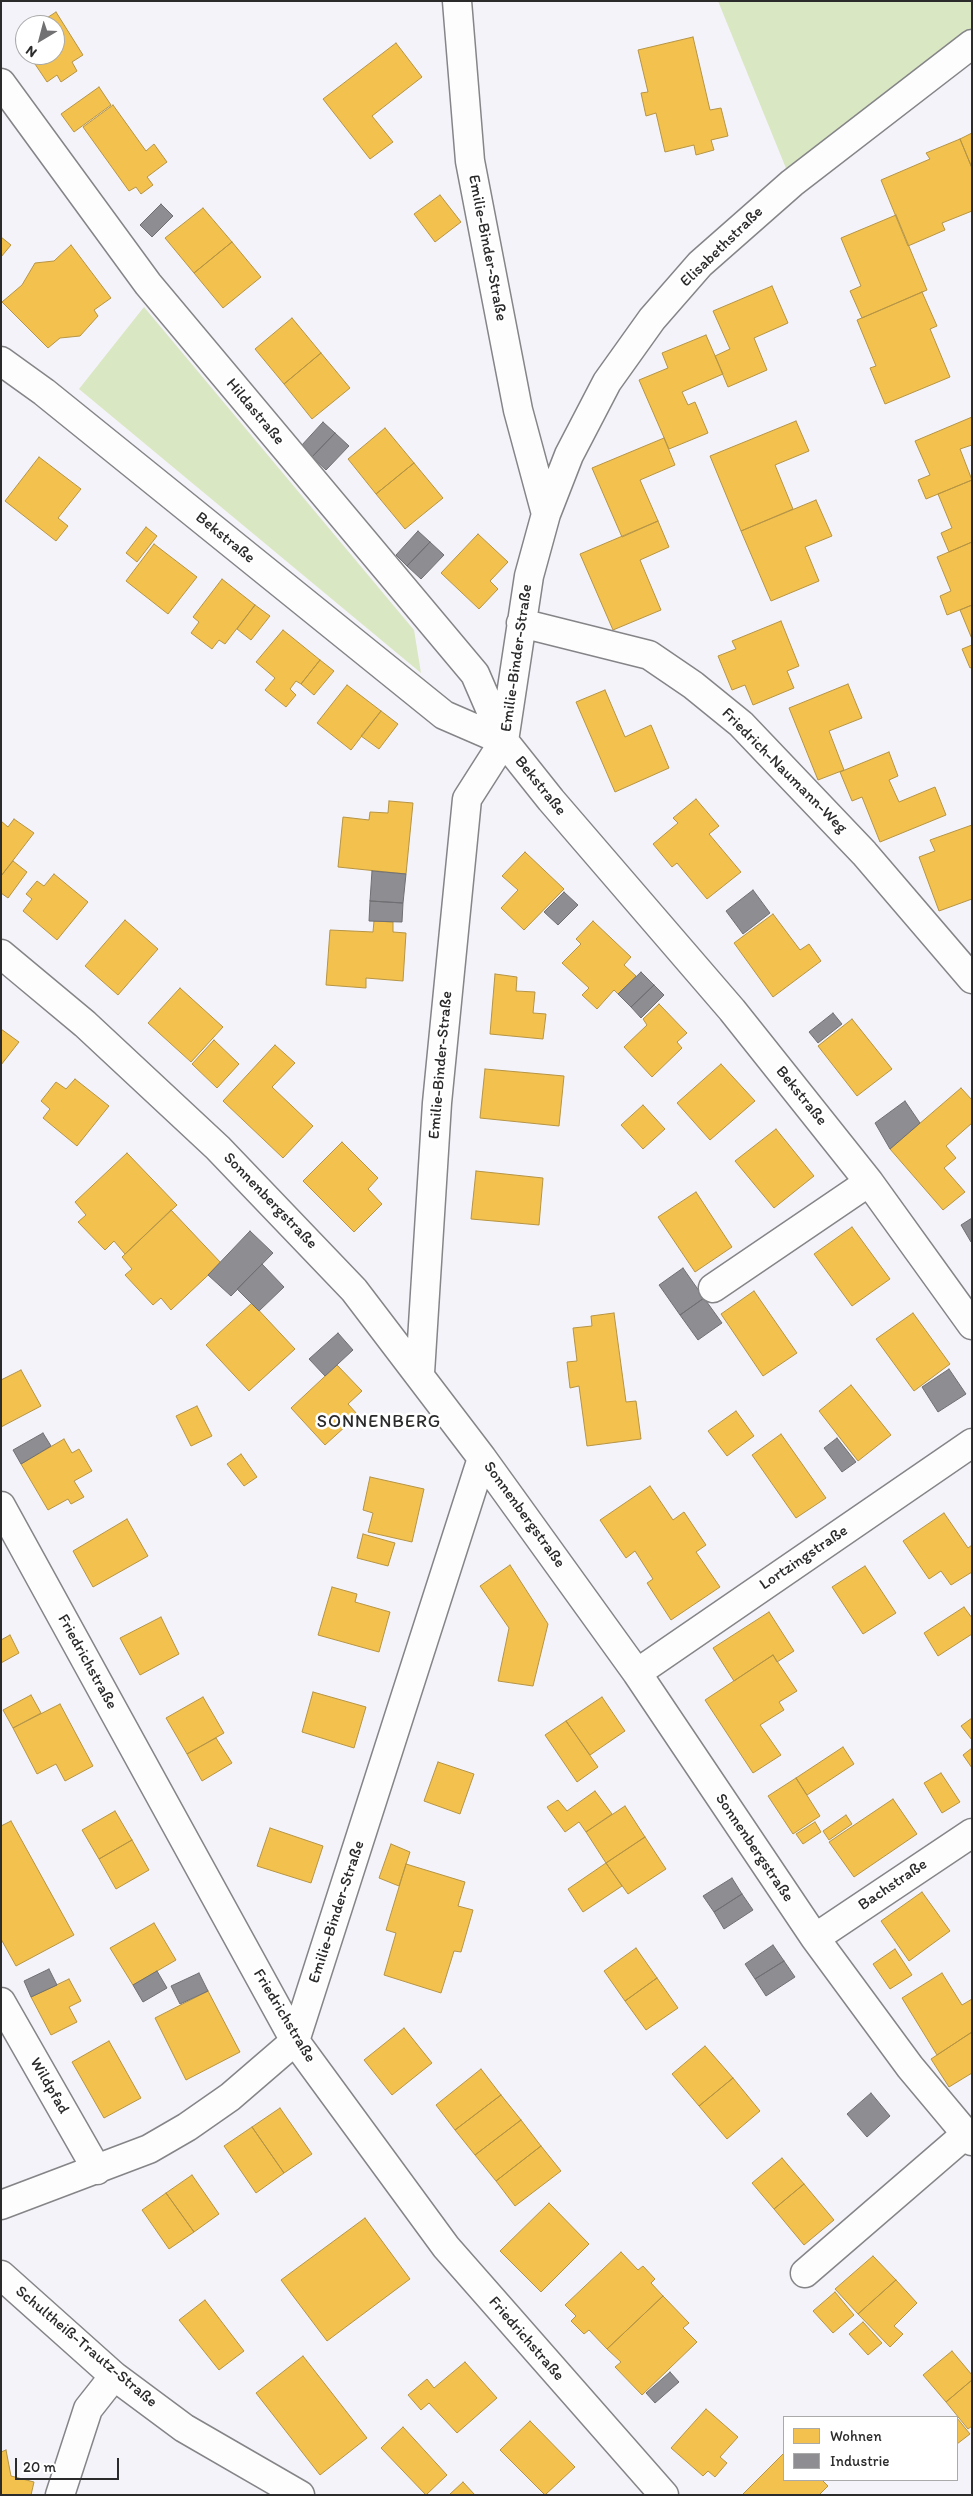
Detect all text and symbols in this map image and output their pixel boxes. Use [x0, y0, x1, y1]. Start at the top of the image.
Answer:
north arrow [15, 15, 65, 65]
text: N [22, 42, 40, 61]
street label: Emilie-Binder-Straße [463, 173, 511, 323]
street label: Elisabethstraße [677, 203, 767, 291]
street label: Hildastraße [222, 375, 288, 449]
street label: Bekstraße [191, 508, 259, 568]
street label: Emilie-Binder-Straße [497, 583, 537, 733]
street label: Friedrich-Naumann-Weg [717, 704, 851, 838]
street label: Bekstraße [510, 752, 570, 820]
street label: Emilie-Binder-Straße [425, 990, 457, 1140]
street label: Bekstraße [771, 1062, 831, 1130]
street label: Sonnenbergstraße [219, 1149, 321, 1253]
district label: SONNENBERG [315, 1411, 443, 1433]
street label: Sonnenbergstraße [479, 1458, 569, 1572]
street label: Lortzingstraße [756, 1521, 852, 1595]
street label: Friedrichstraße [53, 1611, 121, 1713]
street label: Sonnenbergstraße [711, 1790, 797, 1906]
street label: Emilie-Binder-Straße [305, 1838, 369, 1986]
street label: Bachstraße [855, 1855, 931, 1915]
street label: Friedrichstraße [249, 1966, 319, 2066]
street label: Wildpfad [25, 2054, 73, 2118]
street label: Schultheiß-Trautz-Straße [11, 2282, 161, 2412]
street label: Friedrichstraße [484, 2293, 568, 2385]
legend [783, 2416, 958, 2481]
text: Wohnen [830, 2427, 882, 2445]
scale bar [18, 2448, 121, 2480]
text: Industrie [830, 2452, 890, 2470]
text: 20 m [23, 2458, 56, 2476]

